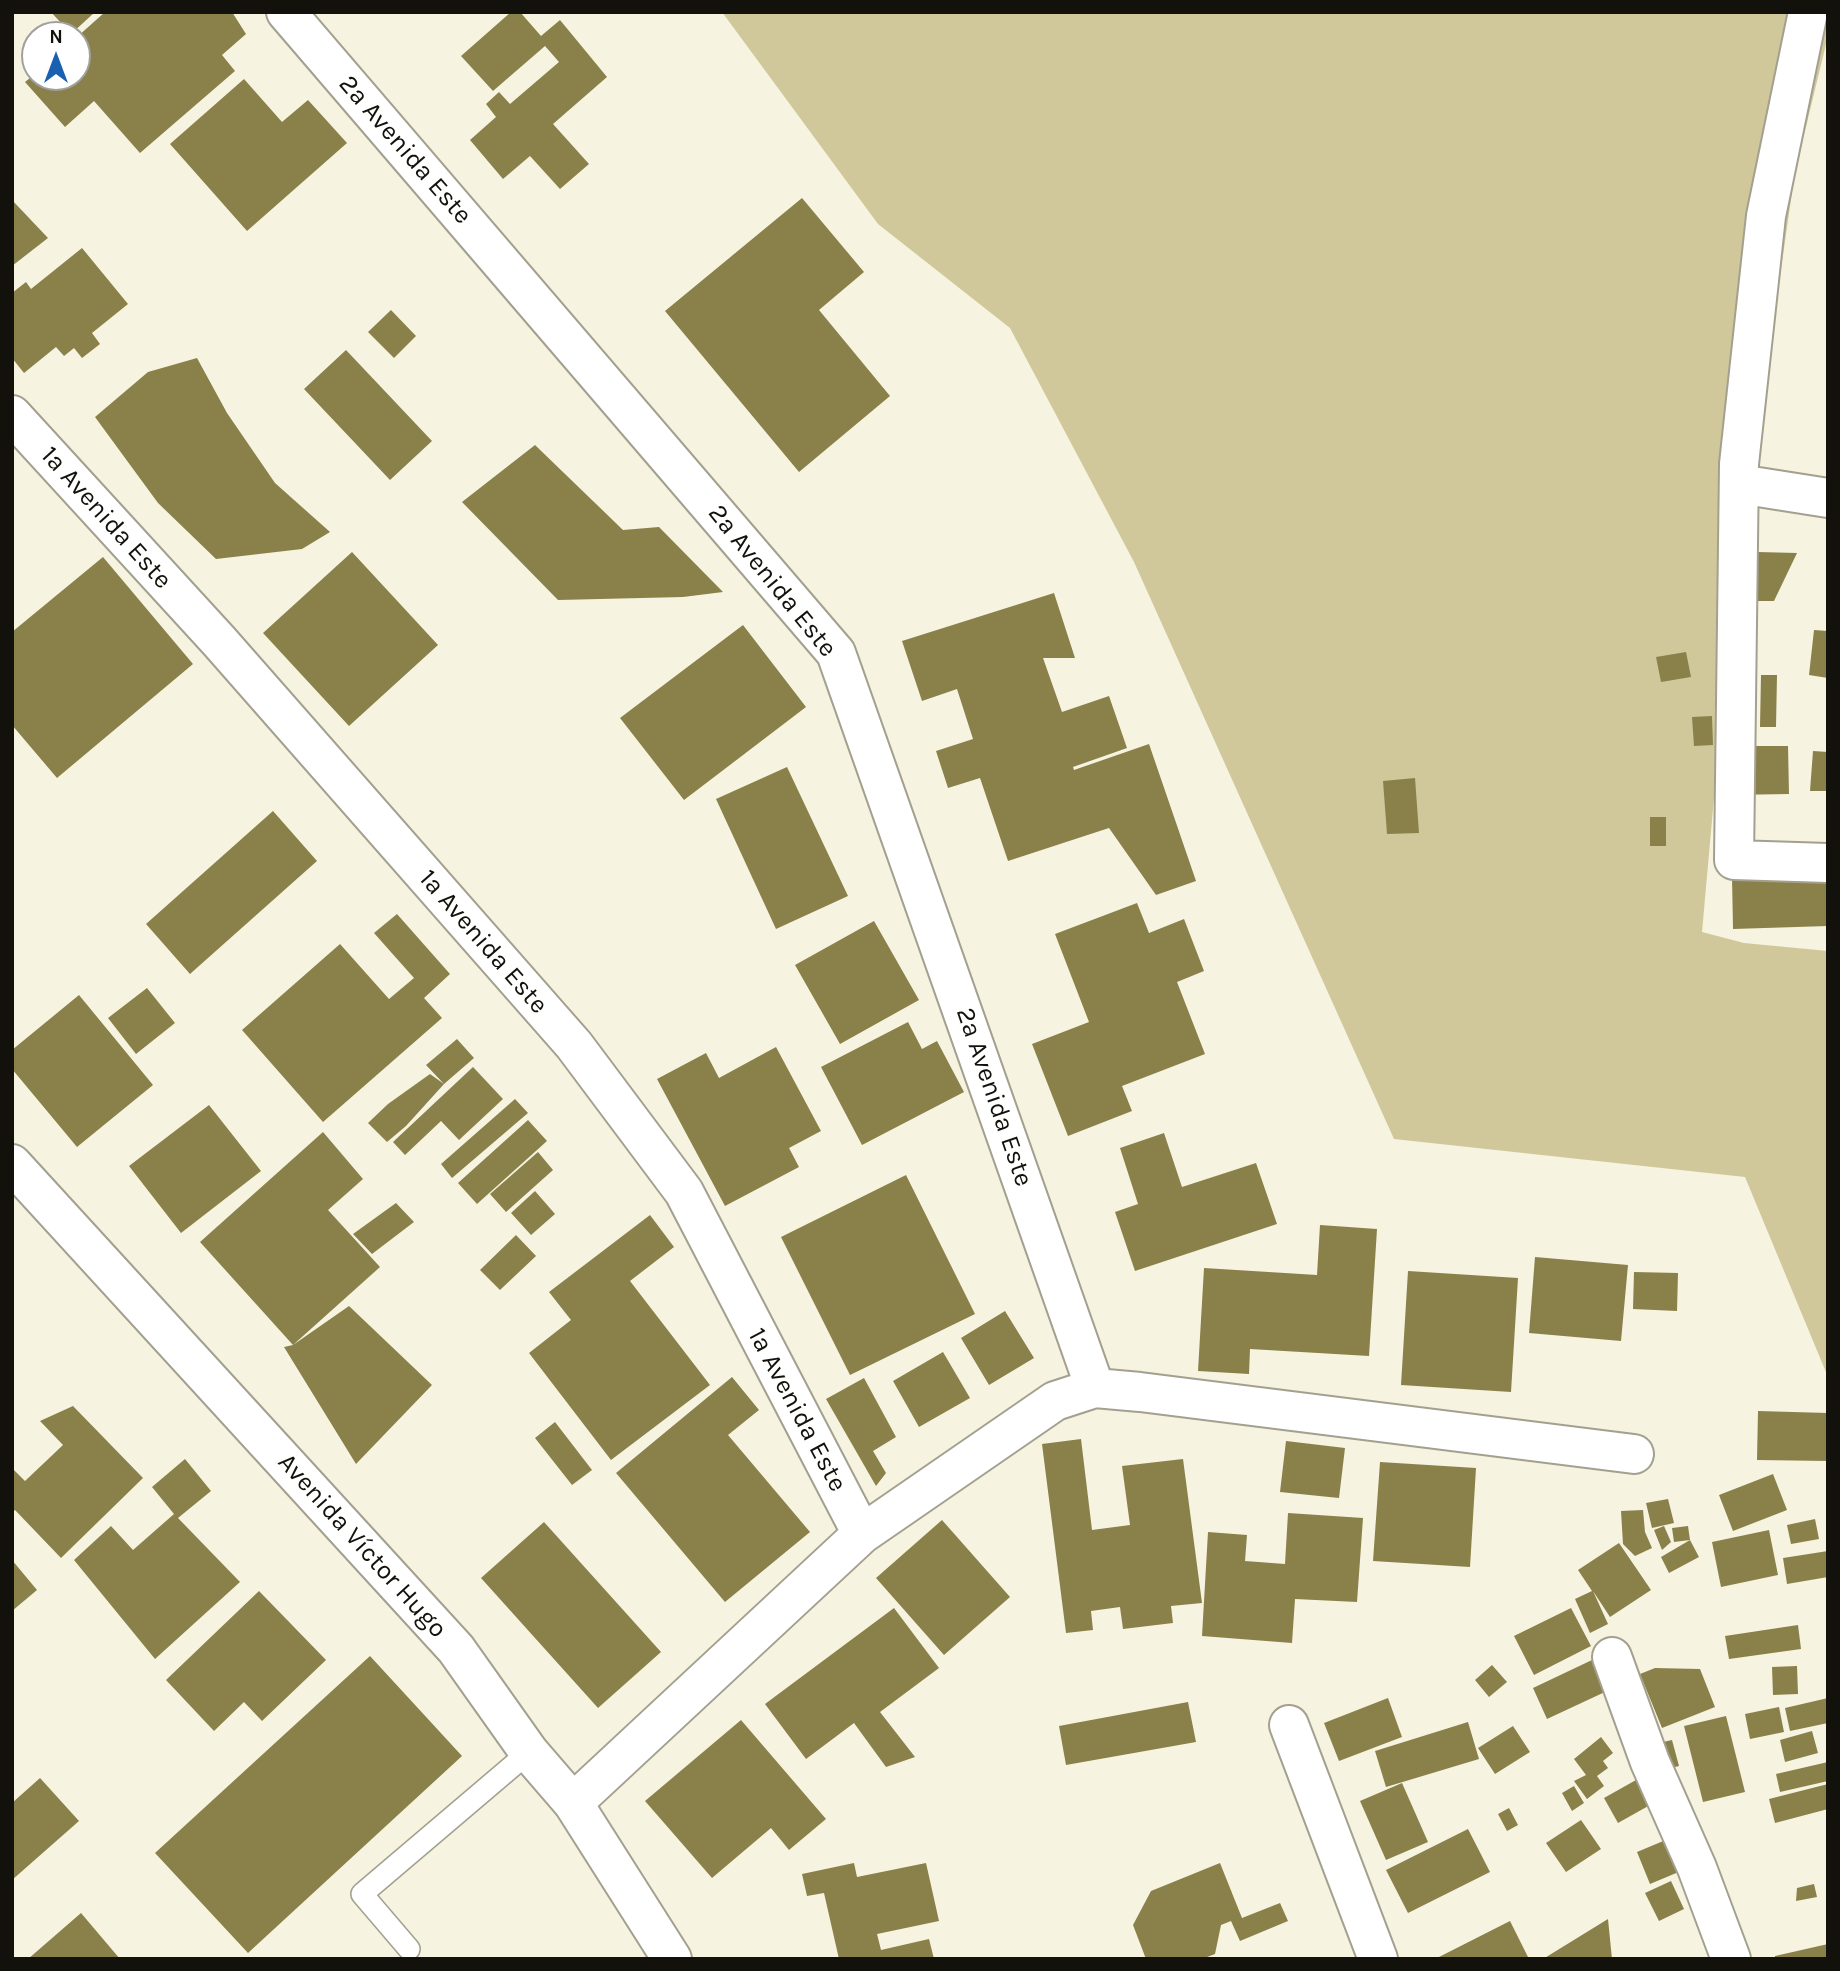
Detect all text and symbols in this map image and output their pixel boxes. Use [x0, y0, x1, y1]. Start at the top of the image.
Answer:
north arrow [21, 21, 91, 91]
text: N [49, 26, 63, 48]
street label: 2a Avenida Este [332, 69, 478, 231]
street label: 1a Avenida Este [34, 440, 178, 596]
street label: 2a Avenida Este [701, 498, 843, 664]
street label: 1a Avenida Este [412, 864, 554, 1020]
street label: 2a Avenida Este [949, 1003, 1039, 1191]
street label: 1a Avenida Este [741, 1323, 853, 1497]
street label: Avenida Víctor Hugo [271, 1447, 453, 1645]

